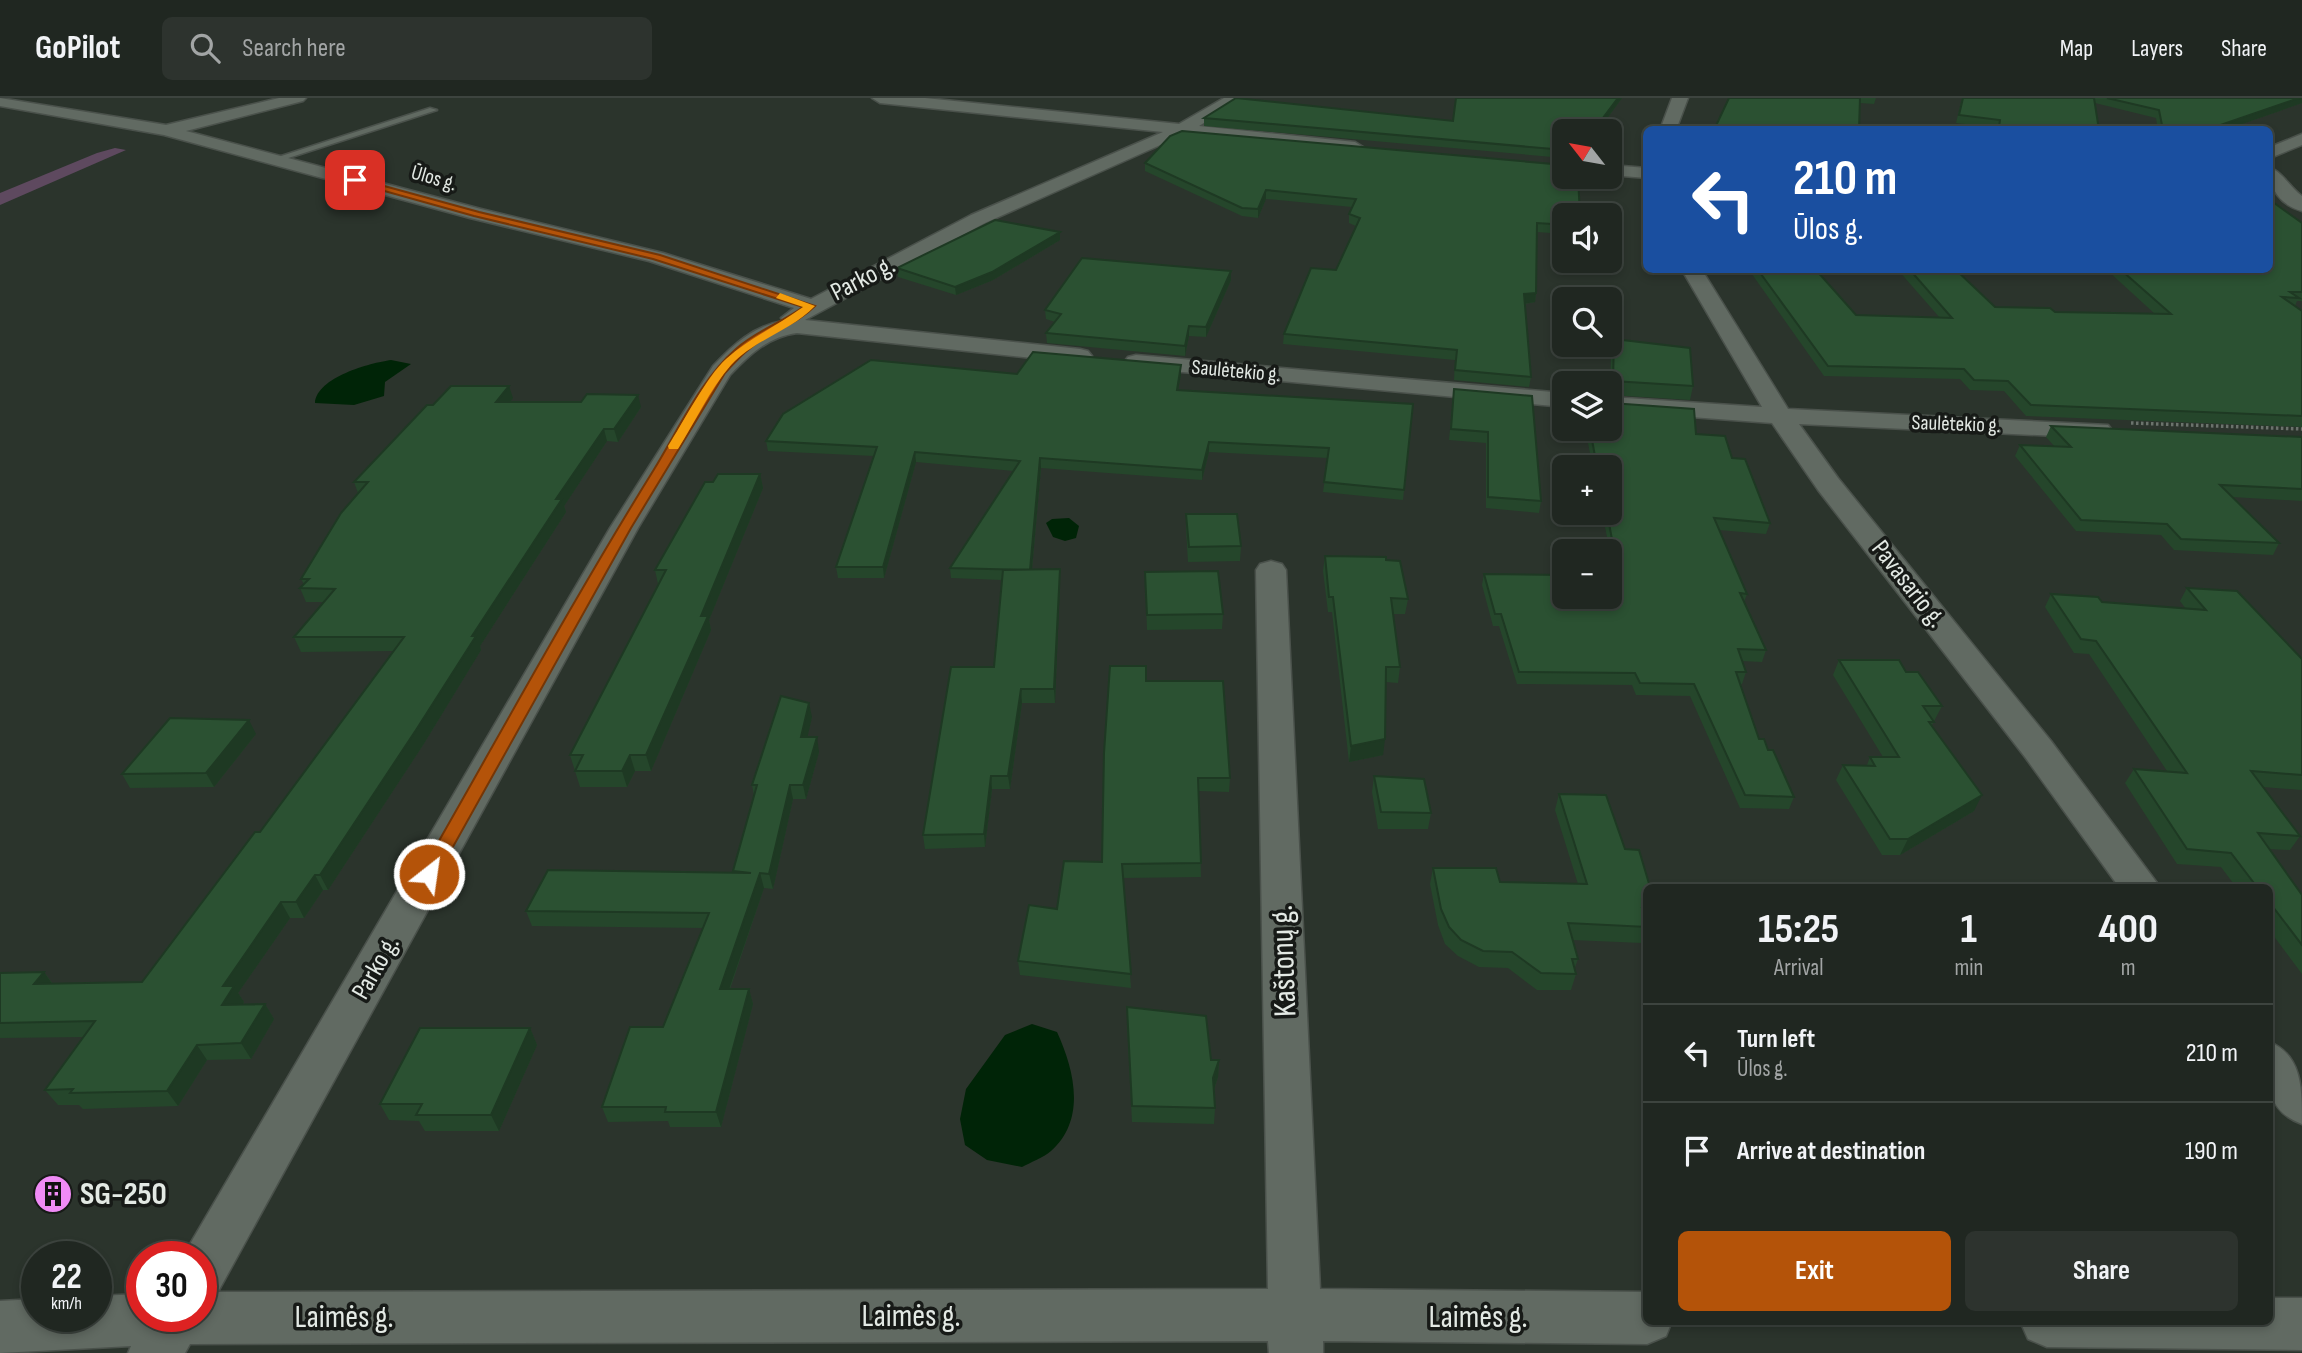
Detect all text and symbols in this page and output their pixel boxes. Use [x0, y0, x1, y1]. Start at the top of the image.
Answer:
search box [162, 17, 652, 80]
text: GoPilot [35, 28, 120, 68]
icon: search [186, 29, 224, 67]
text: Search here [242, 33, 346, 64]
text: Map [2060, 34, 2093, 63]
text: Layers [2131, 34, 2183, 63]
text: Share [2221, 34, 2267, 63]
north arrow [1552, 119, 1622, 189]
map controls [1552, 119, 1622, 609]
pin [325, 150, 385, 210]
text: 210 m [1793, 150, 1897, 209]
icon: left [1678, 154, 1769, 245]
street label: Ūlos g. [408, 160, 460, 196]
icon: arrive [336, 161, 374, 199]
button: sound [1552, 203, 1622, 273]
text: Ūlos g. [1793, 210, 1863, 249]
street label: Parko g. [826, 250, 900, 308]
button: search [1552, 287, 1622, 357]
street label: Saulėtekio g. [1191, 355, 1281, 387]
button: layers [1552, 371, 1622, 441]
street label: Saulėtekio g. [1911, 410, 2001, 438]
button: + [1552, 455, 1622, 525]
street label: Pavasario g. [1864, 534, 1952, 634]
button: − [1552, 539, 1622, 609]
position arrow [392, 837, 466, 911]
street label: Kaštonų g. [1263, 904, 1305, 1018]
text: 15:25 [1758, 904, 1839, 955]
text: 1 [1961, 904, 1977, 955]
text: 400 [2098, 904, 2158, 955]
street label: Parko g. [346, 931, 406, 1005]
text: Arrival [1774, 954, 1823, 982]
text: min [1954, 954, 1983, 982]
text: m [2121, 954, 2136, 982]
text: Turn left [1737, 1024, 1815, 1055]
icon: left [1678, 1034, 1716, 1072]
text: 210 m [2186, 1038, 2238, 1069]
text: Ūlos g. [1737, 1055, 1788, 1083]
icon: arrive [1678, 1132, 1716, 1170]
text: Arrive at destination [1737, 1136, 1925, 1167]
text: 190 m [2185, 1136, 2238, 1167]
building icon: SG-250 [32, 1173, 74, 1215]
place label: SG-250 [80, 1175, 167, 1214]
button: Exit [1678, 1231, 1951, 1311]
button: Share [1965, 1231, 2238, 1311]
speed limit sign: 30 [126, 1241, 217, 1332]
text: 22 [51, 1256, 82, 1299]
text: km/h [51, 1293, 82, 1314]
street label: Laimės g. [862, 1297, 960, 1336]
street label: Laimės g. [295, 1298, 393, 1337]
street label: Laimės g. [1429, 1298, 1527, 1337]

